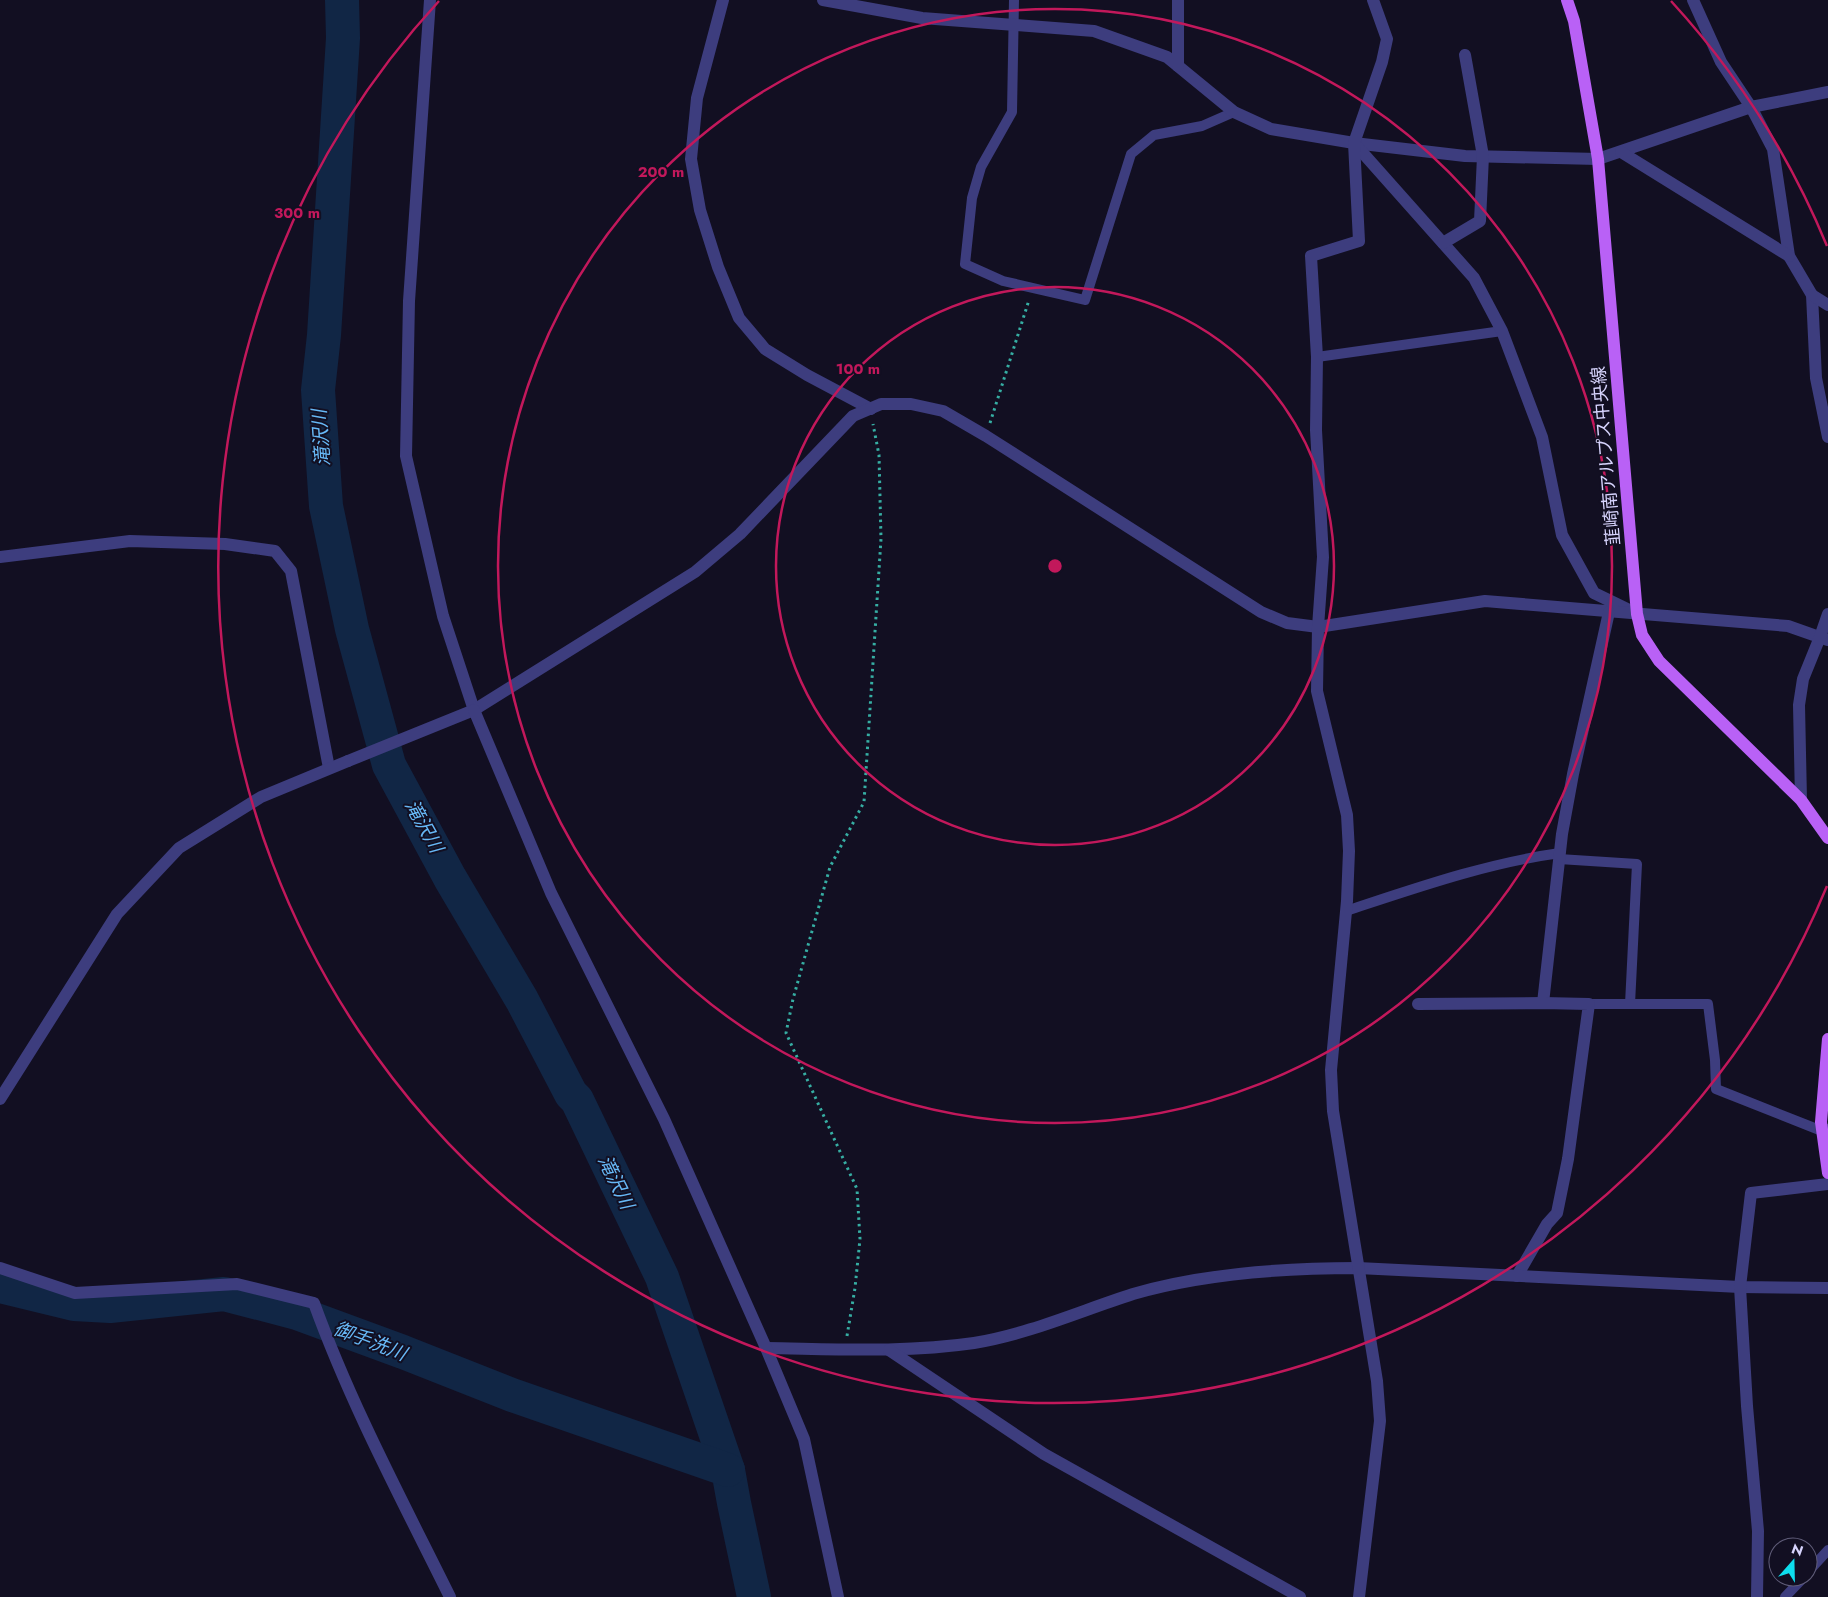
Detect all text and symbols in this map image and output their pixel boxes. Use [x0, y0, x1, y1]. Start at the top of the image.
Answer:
text: 200 m [638, 161, 684, 183]
text: 300 m [274, 202, 320, 224]
text: 100 m [836, 358, 880, 380]
street label: 韮崎南アルプス中央線 [1585, 365, 1627, 547]
water label: 滝沢川 [305, 407, 336, 467]
centre of rings [1046, 557, 1064, 575]
water label: 滝沢川 [398, 795, 451, 859]
water label: 滝沢川 [591, 1150, 642, 1215]
water label: 御手洗川 [330, 1315, 412, 1368]
north arrow [1768, 1537, 1818, 1587]
text: N [1789, 1538, 1806, 1561]

